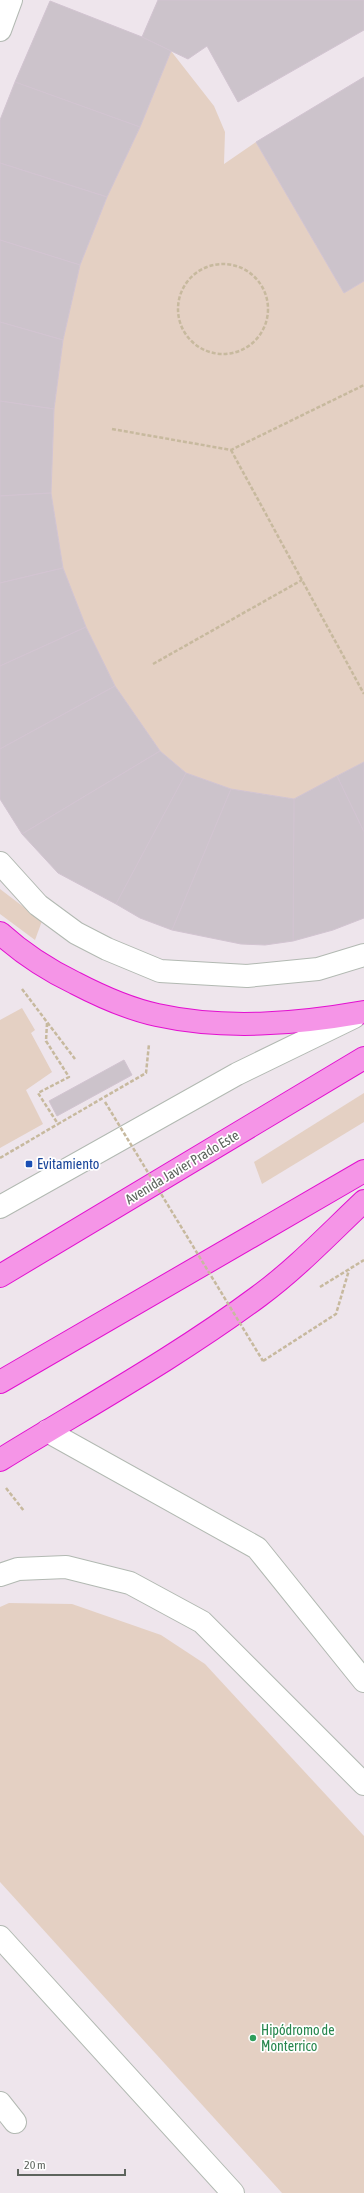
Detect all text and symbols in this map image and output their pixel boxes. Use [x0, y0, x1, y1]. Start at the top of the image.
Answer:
street label: Avenida Javier Prado Este [122, 1127, 242, 1207]
place label: Evitamiento [37, 1156, 99, 1172]
marker: Evitamiento [24, 1159, 34, 1169]
place label: Hipódromo de Monterrico [261, 2022, 335, 2054]
marker: Hipódromo de Monterrico [248, 2033, 258, 2043]
scale bar [18, 2151, 125, 2177]
text: 20 m [24, 2158, 46, 2172]

